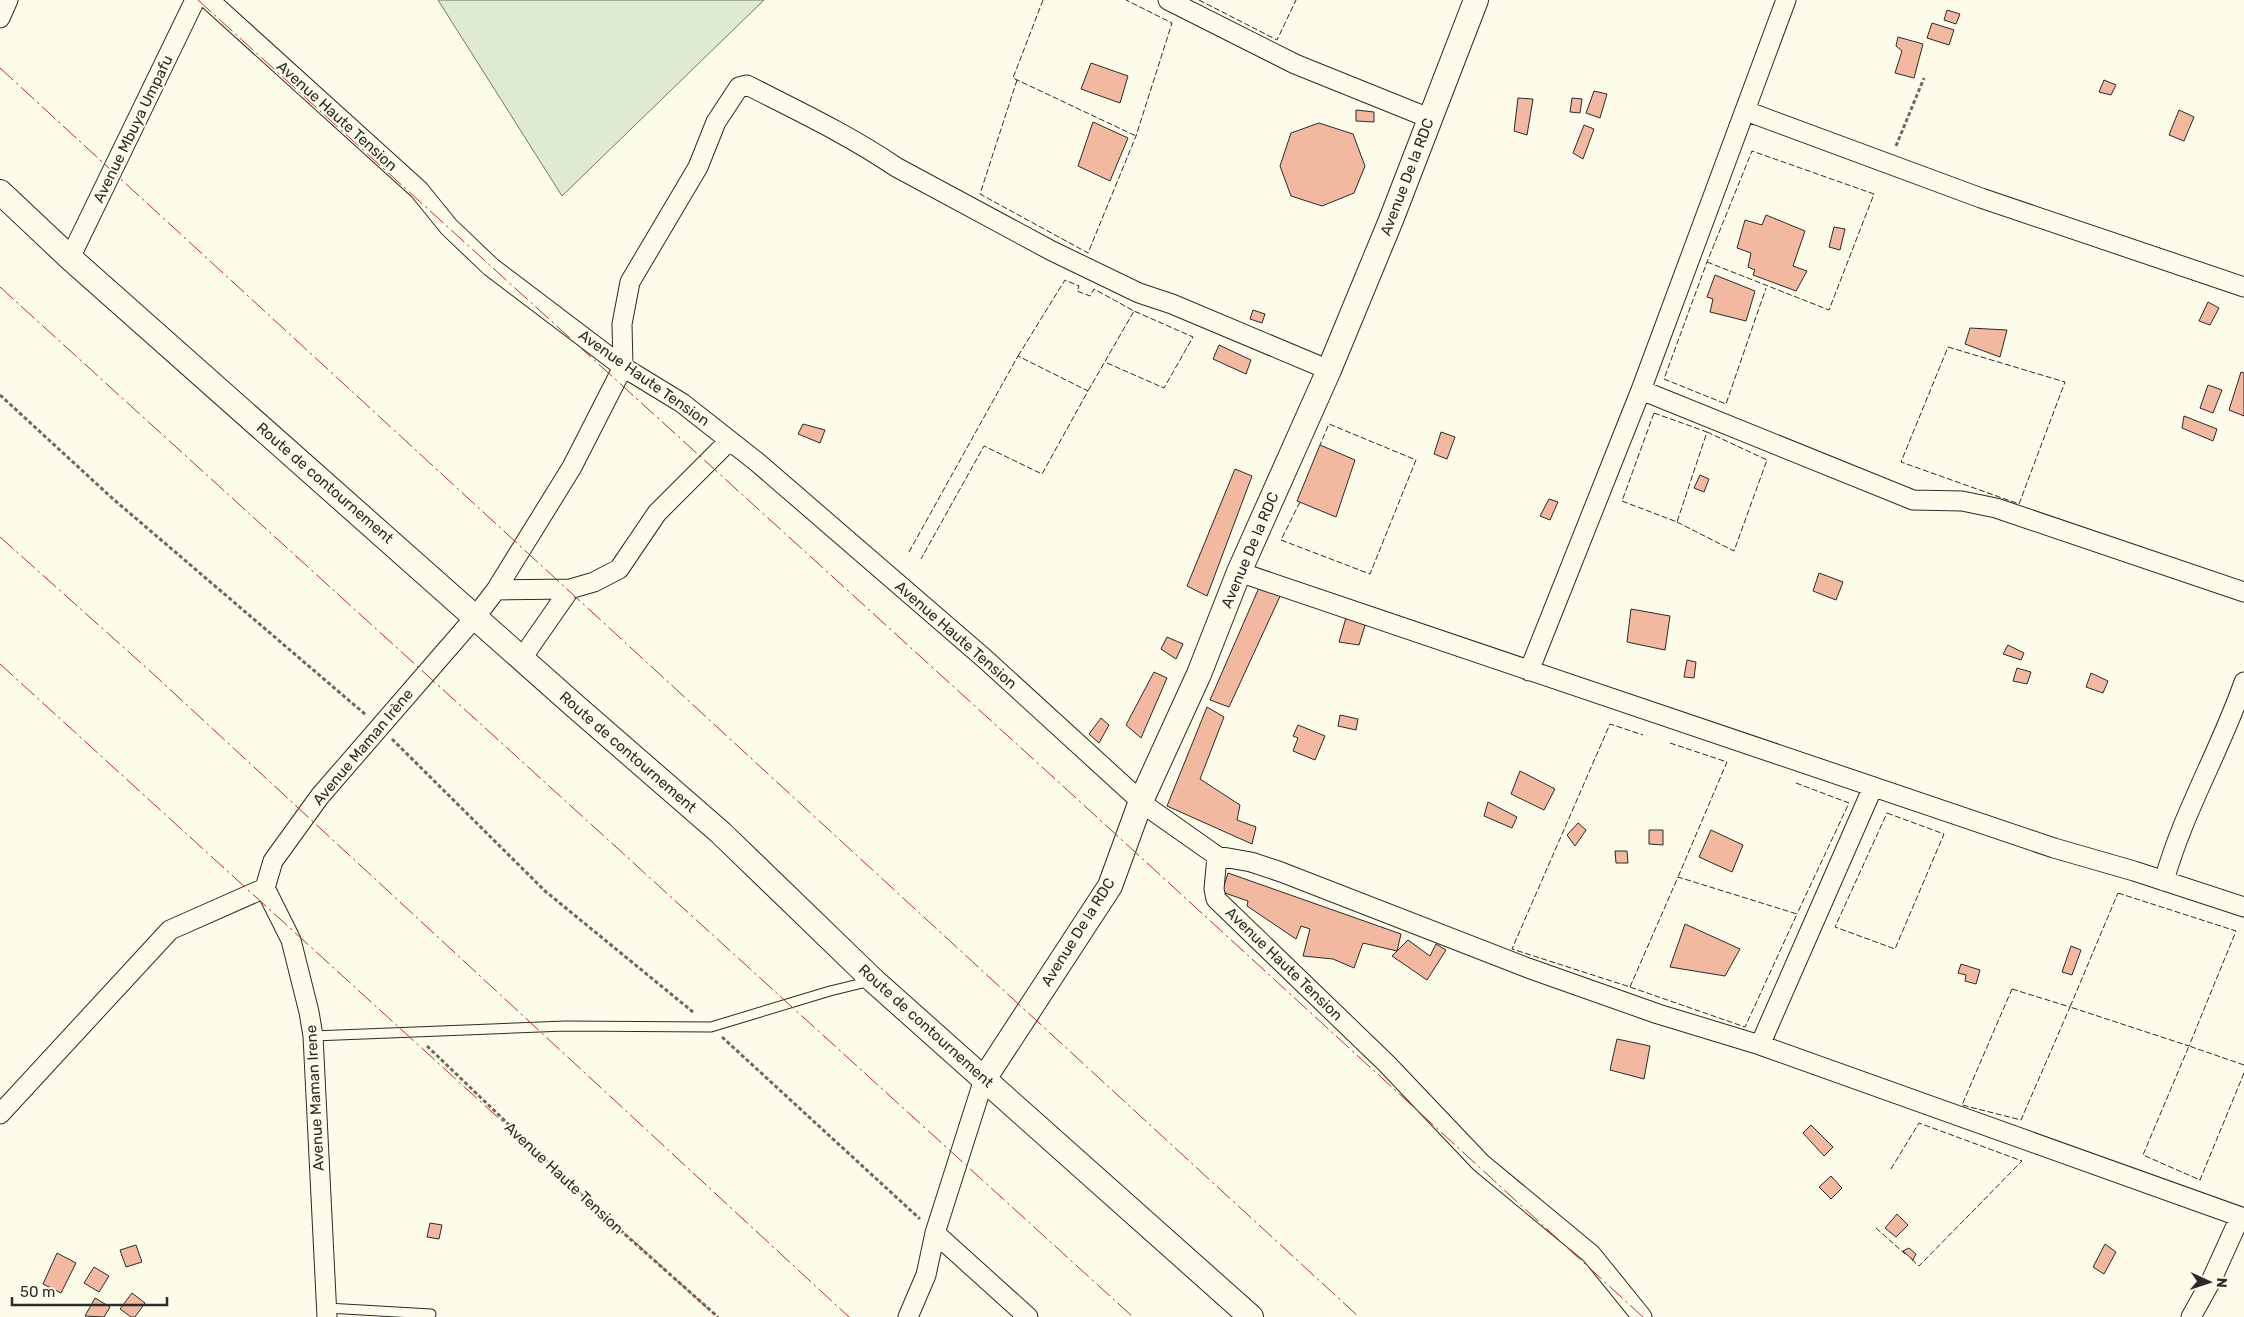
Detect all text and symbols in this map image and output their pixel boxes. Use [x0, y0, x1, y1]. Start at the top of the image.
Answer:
street label: Avenue Mbuya Umpafu [89, 52, 177, 206]
street label: Avenue Haute Tension [273, 57, 401, 175]
street label: Avenue De la RDC [1376, 116, 1438, 238]
street label: Avenue Haute Tension [575, 326, 713, 430]
street label: Route de contournement [253, 419, 397, 547]
street label: Avenue De la RDC [1217, 489, 1283, 611]
street label: Avenue Haute Tension [891, 577, 1021, 693]
street label: Avenue Maman Irène [309, 685, 417, 809]
street label: Route de contournement [556, 688, 700, 816]
street label: Avenue De la RDC [1037, 874, 1119, 990]
street label: Avenue Haute Tension [1222, 904, 1346, 1024]
street label: Route de contournement [855, 961, 997, 1091]
street label: Avenue Maman Irene [302, 1024, 328, 1172]
street label: Avenue Haute Tension [501, 1118, 627, 1238]
north arrow [2184, 1257, 2234, 1307]
scale bar [12, 1274, 168, 1306]
text: N [2213, 1277, 2230, 1288]
text: 50 m [20, 1283, 55, 1301]

